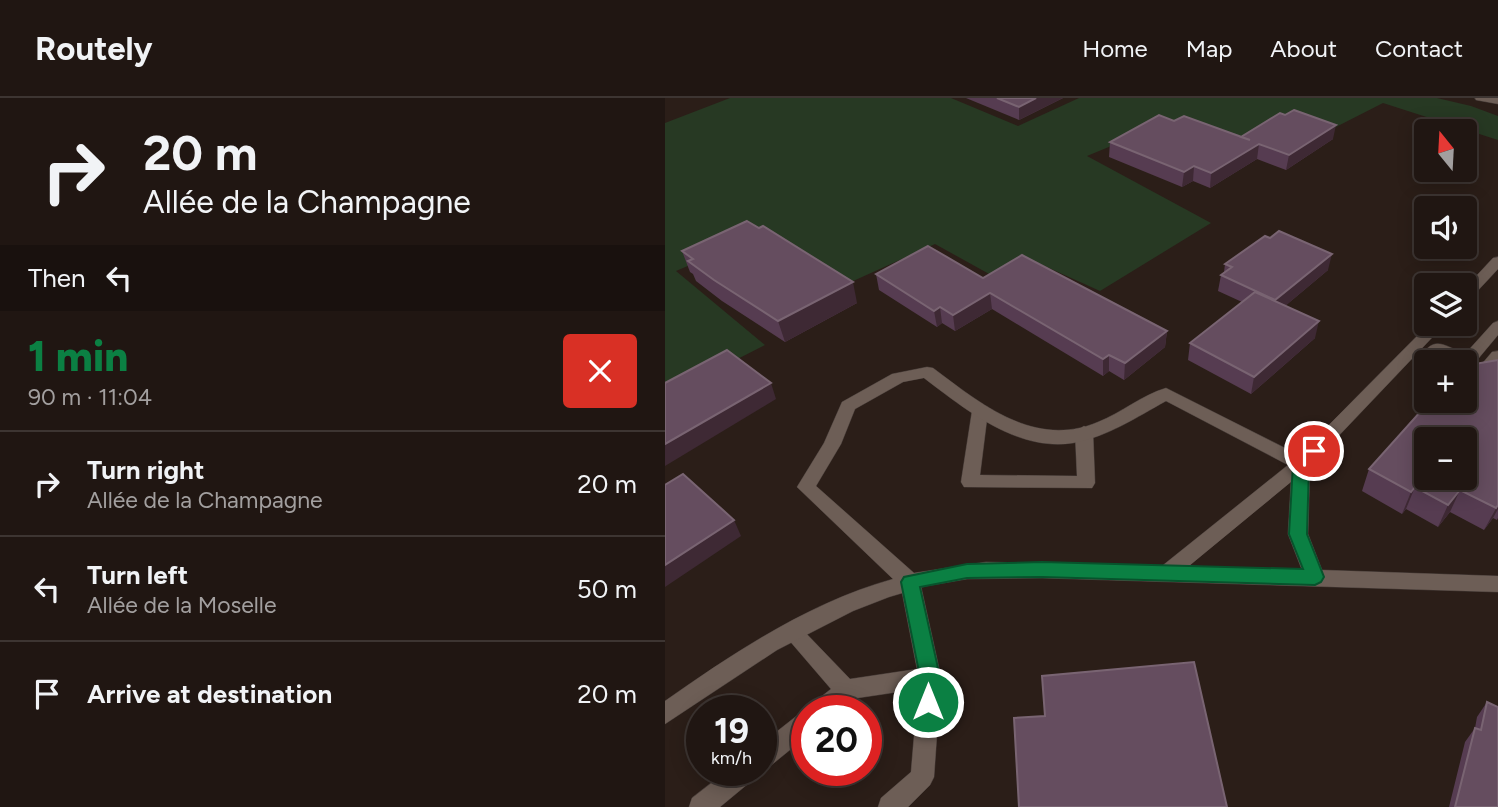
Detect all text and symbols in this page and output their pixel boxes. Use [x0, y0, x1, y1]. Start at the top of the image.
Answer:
text: Routely [35, 29, 153, 68]
text: Home [1082, 34, 1148, 63]
text: Map [1186, 34, 1232, 63]
text: About [1270, 34, 1337, 63]
text: Contact [1375, 34, 1463, 63]
north arrow [1414, 119, 1477, 182]
map controls [1414, 119, 1477, 490]
text: 20 m [143, 123, 258, 182]
icon: right [28, 126, 119, 217]
text: Allée de la Champagne [143, 183, 471, 221]
button: sound [1414, 196, 1477, 259]
icon: left [100, 259, 138, 297]
text: Then [28, 262, 86, 294]
button: layers [1414, 273, 1477, 336]
text: 1 min [28, 331, 128, 382]
button: close [563, 334, 637, 408]
button: + [1414, 350, 1477, 413]
text: 90 m · 11:04 [28, 383, 152, 411]
pin [1284, 421, 1344, 481]
button: − [1414, 427, 1477, 490]
icon: arrive [1295, 432, 1333, 470]
text: Turn right [87, 454, 204, 486]
icon: right [28, 465, 66, 503]
text: 20 m [577, 468, 637, 500]
text: Allée de la Champagne [87, 486, 323, 514]
text: Turn left [87, 559, 188, 591]
icon: left [28, 570, 66, 608]
text: 50 m [577, 573, 637, 605]
text: Allée de la Moselle [87, 591, 276, 619]
position arrow [891, 665, 965, 739]
icon: arrive [28, 675, 66, 713]
text: Arrive at destination [87, 678, 332, 710]
text: 20 m [577, 678, 637, 710]
speed limit sign: 20 [791, 695, 882, 786]
text: 19 [714, 710, 749, 752]
text: km/h [711, 747, 752, 769]

